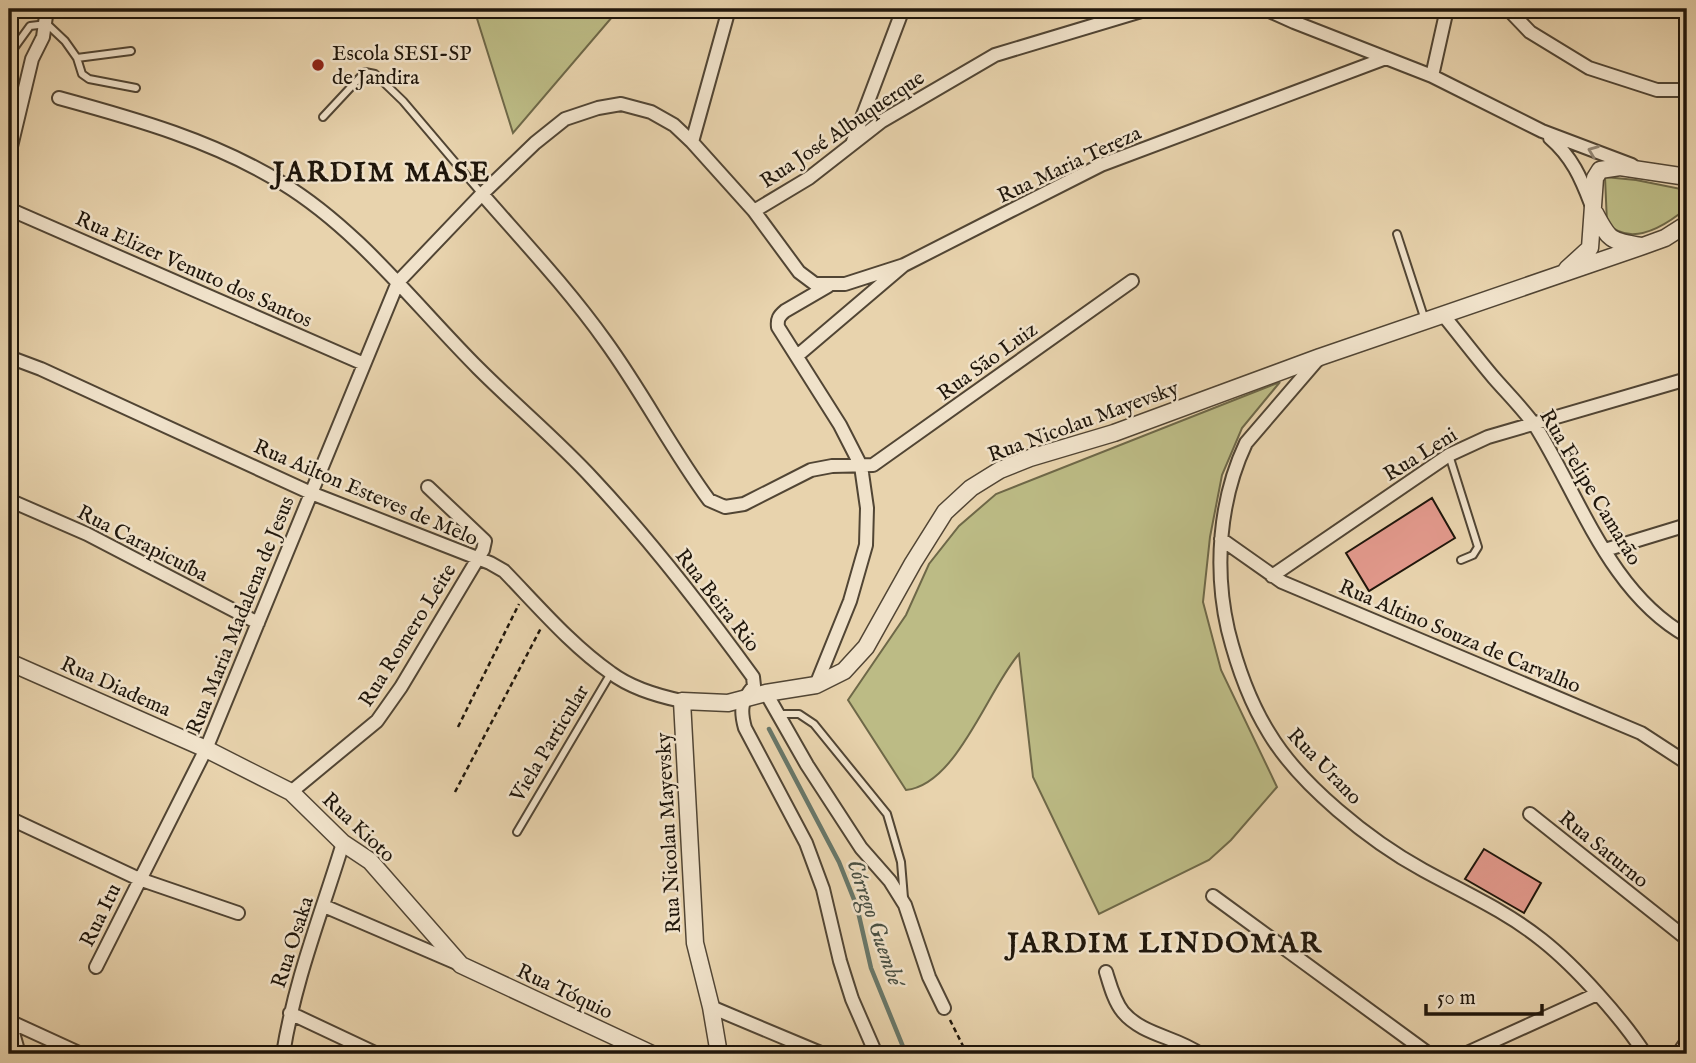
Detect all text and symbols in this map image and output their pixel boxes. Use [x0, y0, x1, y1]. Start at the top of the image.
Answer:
place label: Escola SESI-SP de Jandira [332, 41, 471, 92]
marker: Escola SESI-SP de Jandira [310, 57, 326, 73]
street label: Rua José Albuquerque [755, 65, 931, 195]
street label: Rua Maria Tereza [993, 120, 1147, 210]
one-way arrow [1587, 145, 1599, 159]
district label: JARDIM MASE [269, 156, 491, 191]
street label: Rua Elizer Venuto dos Santos [71, 206, 316, 335]
street label: Rua São Luiz [932, 317, 1044, 408]
street label: Rua Nicolau Mayevsky [984, 375, 1183, 469]
street label: Rua Felipe Camarão [1532, 405, 1647, 571]
street label: Rua Leni [1379, 422, 1463, 488]
street label: Rua Ailton Esteves de Melo [249, 434, 482, 553]
street label: Rua Maria Madalena de Jesus [181, 493, 302, 738]
street label: Rua Carapicuíba [72, 500, 213, 589]
street label: Rua Beira Rio [668, 544, 766, 658]
street label: Rua Romero Leite [353, 559, 463, 713]
street label: Rua Altino Souza de Carvalho [1334, 574, 1584, 701]
street label: Rua Diadema [56, 651, 176, 724]
street label: Viela Particular [504, 680, 596, 808]
street label: Rua Urano [1281, 723, 1367, 811]
street label: Rua Nicolau Mayevsky [651, 731, 688, 934]
street label: Rua Kioto [316, 787, 400, 869]
street label: Rua Saturno [1552, 806, 1654, 895]
water label: Córrego Guembé [839, 856, 911, 993]
street label: Rua Itu [74, 879, 128, 952]
street label: Rua Osaka [266, 892, 321, 992]
district label: JARDIM LINDOMAR [1003, 927, 1323, 962]
street label: Rua Tóquio [512, 958, 617, 1026]
scale bar [1426, 972, 1542, 1016]
text: 50 m [1437, 985, 1476, 1012]

